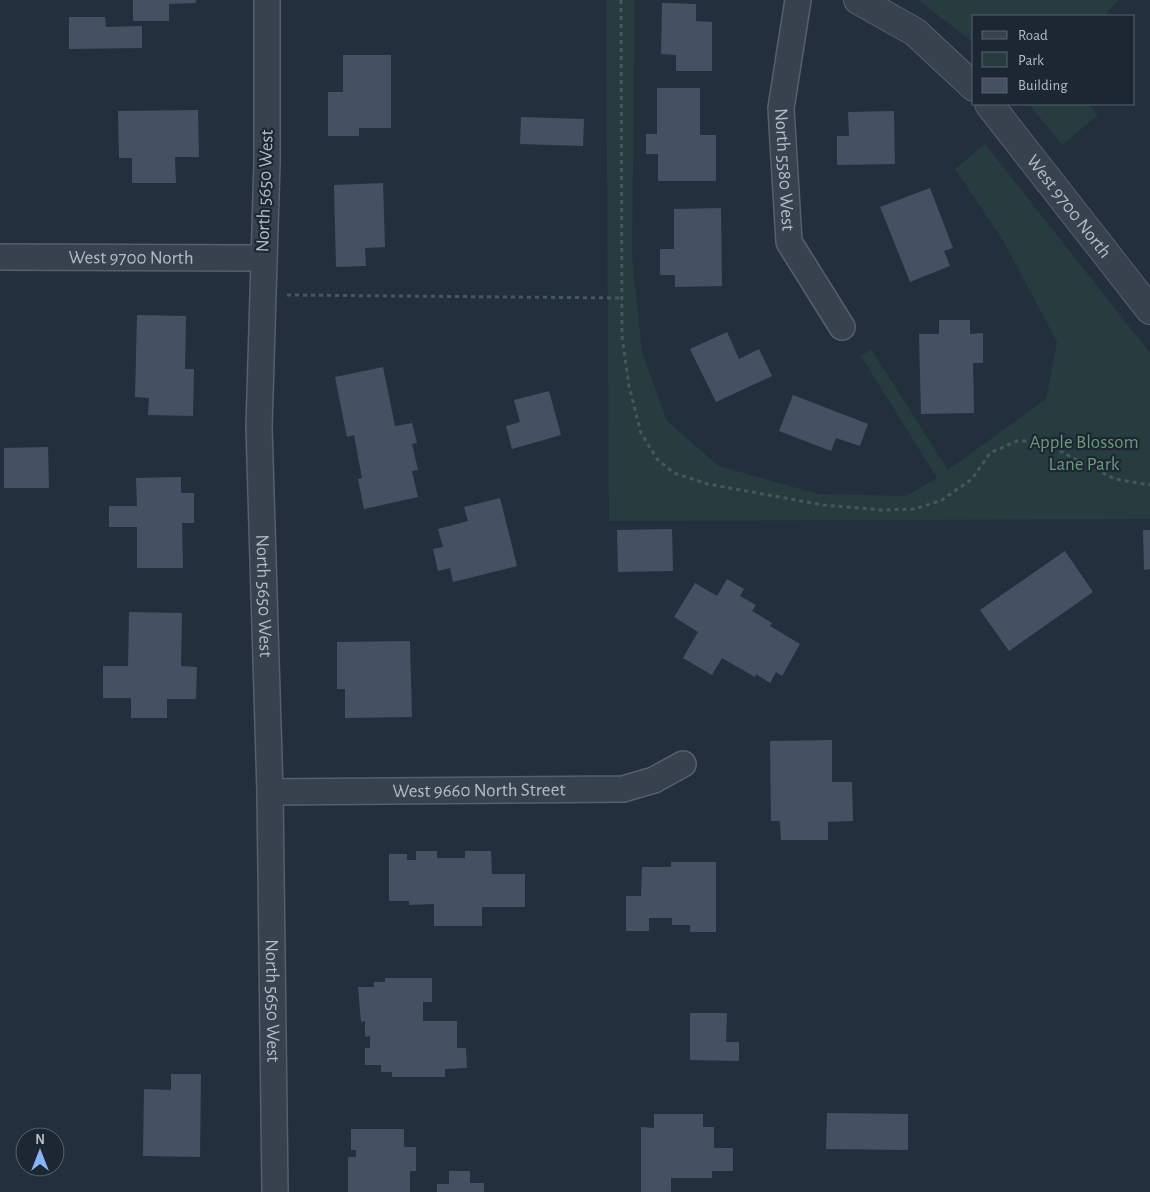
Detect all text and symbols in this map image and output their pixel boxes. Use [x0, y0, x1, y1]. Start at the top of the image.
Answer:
legend [972, 15, 1135, 105]
text: Road [1018, 28, 1048, 43]
text: Park [1018, 53, 1044, 68]
text: Building [1018, 78, 1068, 93]
street label: North 5580 West [772, 108, 798, 232]
street label: North 5650 West [253, 129, 277, 253]
street label: West 9700 North [1023, 151, 1115, 262]
street label: West 9700 North [68, 248, 194, 267]
park label: Apple Blossom Lane Park [1029, 433, 1139, 474]
street label: North 5650 West [253, 534, 275, 658]
street label: West 9660 North Street [392, 780, 566, 800]
street label: North 5650 West [262, 939, 283, 1062]
north arrow [15, 1127, 65, 1177]
text: N [35, 1133, 45, 1147]

